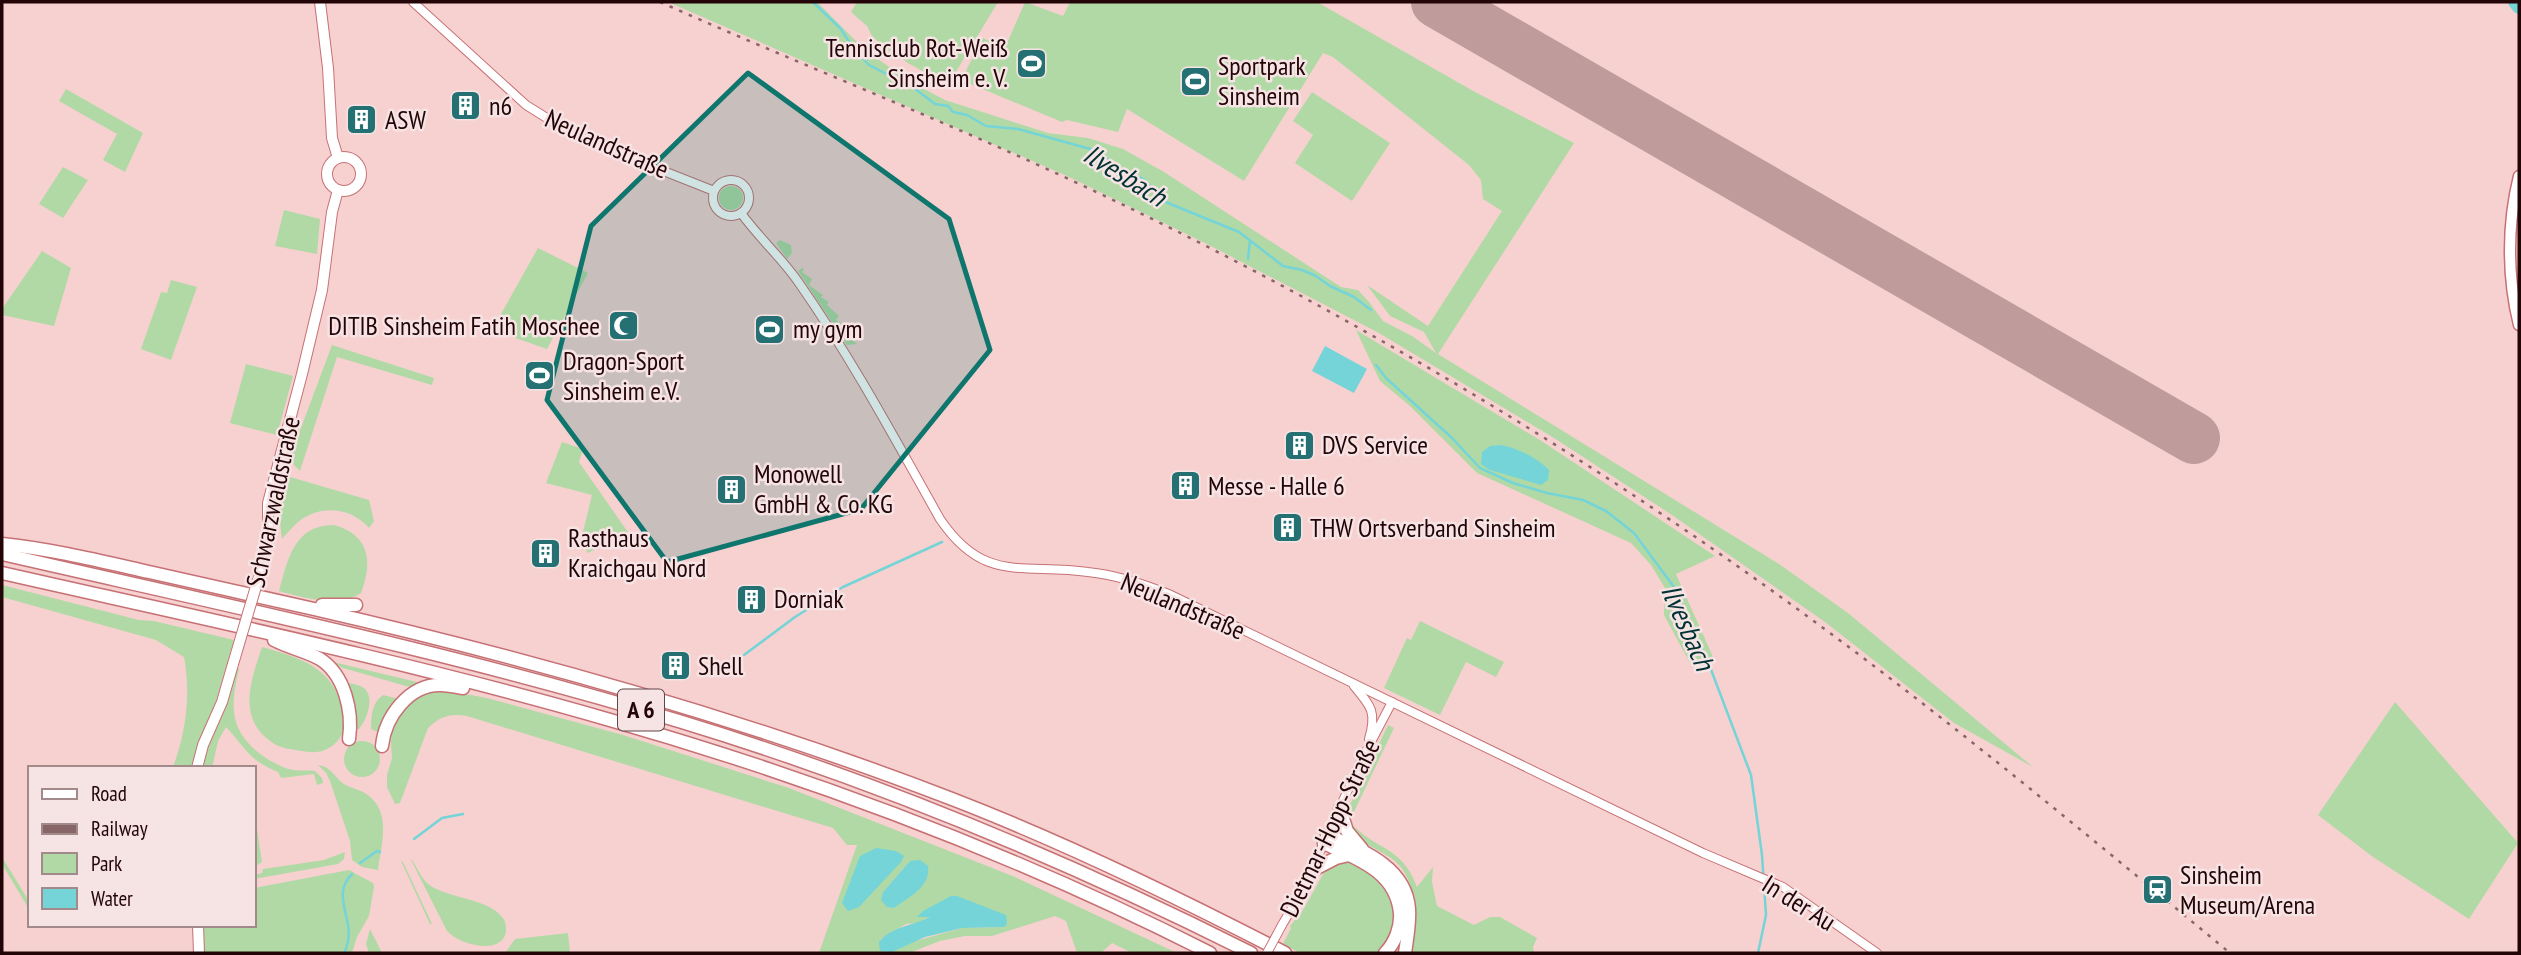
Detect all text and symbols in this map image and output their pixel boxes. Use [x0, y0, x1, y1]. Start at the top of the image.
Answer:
place label: Tennisclub Rot-Weiß Sinsheim e. V. [825, 31, 1008, 94]
sports icon: Tennisclub Rot-Weiß Sinsheim e. V. [1014, 46, 1048, 80]
place label: Sportpark Sinsheim [1218, 49, 1306, 112]
sports icon: Sportpark Sinsheim [1178, 64, 1212, 98]
building icon: n6 [449, 89, 483, 123]
place label: n6 [489, 89, 512, 122]
street label: Neulandstraße [540, 102, 674, 185]
building icon: ASW [345, 103, 379, 137]
place label: ASW [385, 103, 426, 136]
water label: Ilvesbach [1077, 135, 1175, 215]
place label: DITIB Sinsheim Fatih Moschee [328, 309, 600, 342]
mosque icon: DITIB Sinsheim Fatih Moschee [606, 309, 640, 343]
sports icon: my gym [753, 312, 787, 346]
place label: my gym [793, 312, 862, 345]
place label: Dragon-Sport Sinsheim e.V. [563, 344, 684, 407]
sports icon: Dragon-Sport Sinsheim e.V. [523, 359, 557, 393]
street label: Schwarzwaldstraße [238, 413, 307, 590]
building icon: DVS Service [1282, 428, 1316, 462]
place label: DVS Service [1322, 428, 1428, 461]
place label: Monowell GmbH & Co. KG [754, 457, 893, 520]
building icon: Messe - Halle 6 [1168, 469, 1202, 503]
place label: Messe - Halle 6 [1208, 469, 1345, 502]
building icon: Monowell GmbH & Co. KG [714, 472, 748, 506]
building icon: THW Ortsverband Sinsheim [1270, 511, 1304, 545]
place label: THW Ortsverband Sinsheim [1310, 511, 1556, 544]
place label: Rasthaus Kraichgau Nord [568, 521, 706, 584]
building icon: Rasthaus Kraichgau Nord [528, 536, 562, 570]
street label: Neulandstraße [1116, 565, 1250, 647]
water label: Ilvesbach [1653, 578, 1724, 677]
building icon: Dorniak [734, 582, 768, 616]
place label: Dorniak [774, 582, 844, 615]
building icon: Shell [658, 649, 692, 683]
place label: Shell [698, 649, 743, 682]
road number: A 6 [618, 690, 664, 730]
street label: Dietmar-Hopp-Straße [1272, 733, 1387, 922]
legend [28, 766, 256, 927]
text: Road [91, 780, 127, 807]
text: Railway [91, 815, 148, 842]
text: Park [91, 850, 122, 877]
place label: Sinsheim Museum/Arena [2180, 858, 2315, 921]
street label: In der Au [1756, 867, 1842, 938]
station icon: Sinsheim Museum/Arena [2140, 873, 2174, 907]
text: Water [91, 885, 133, 912]

